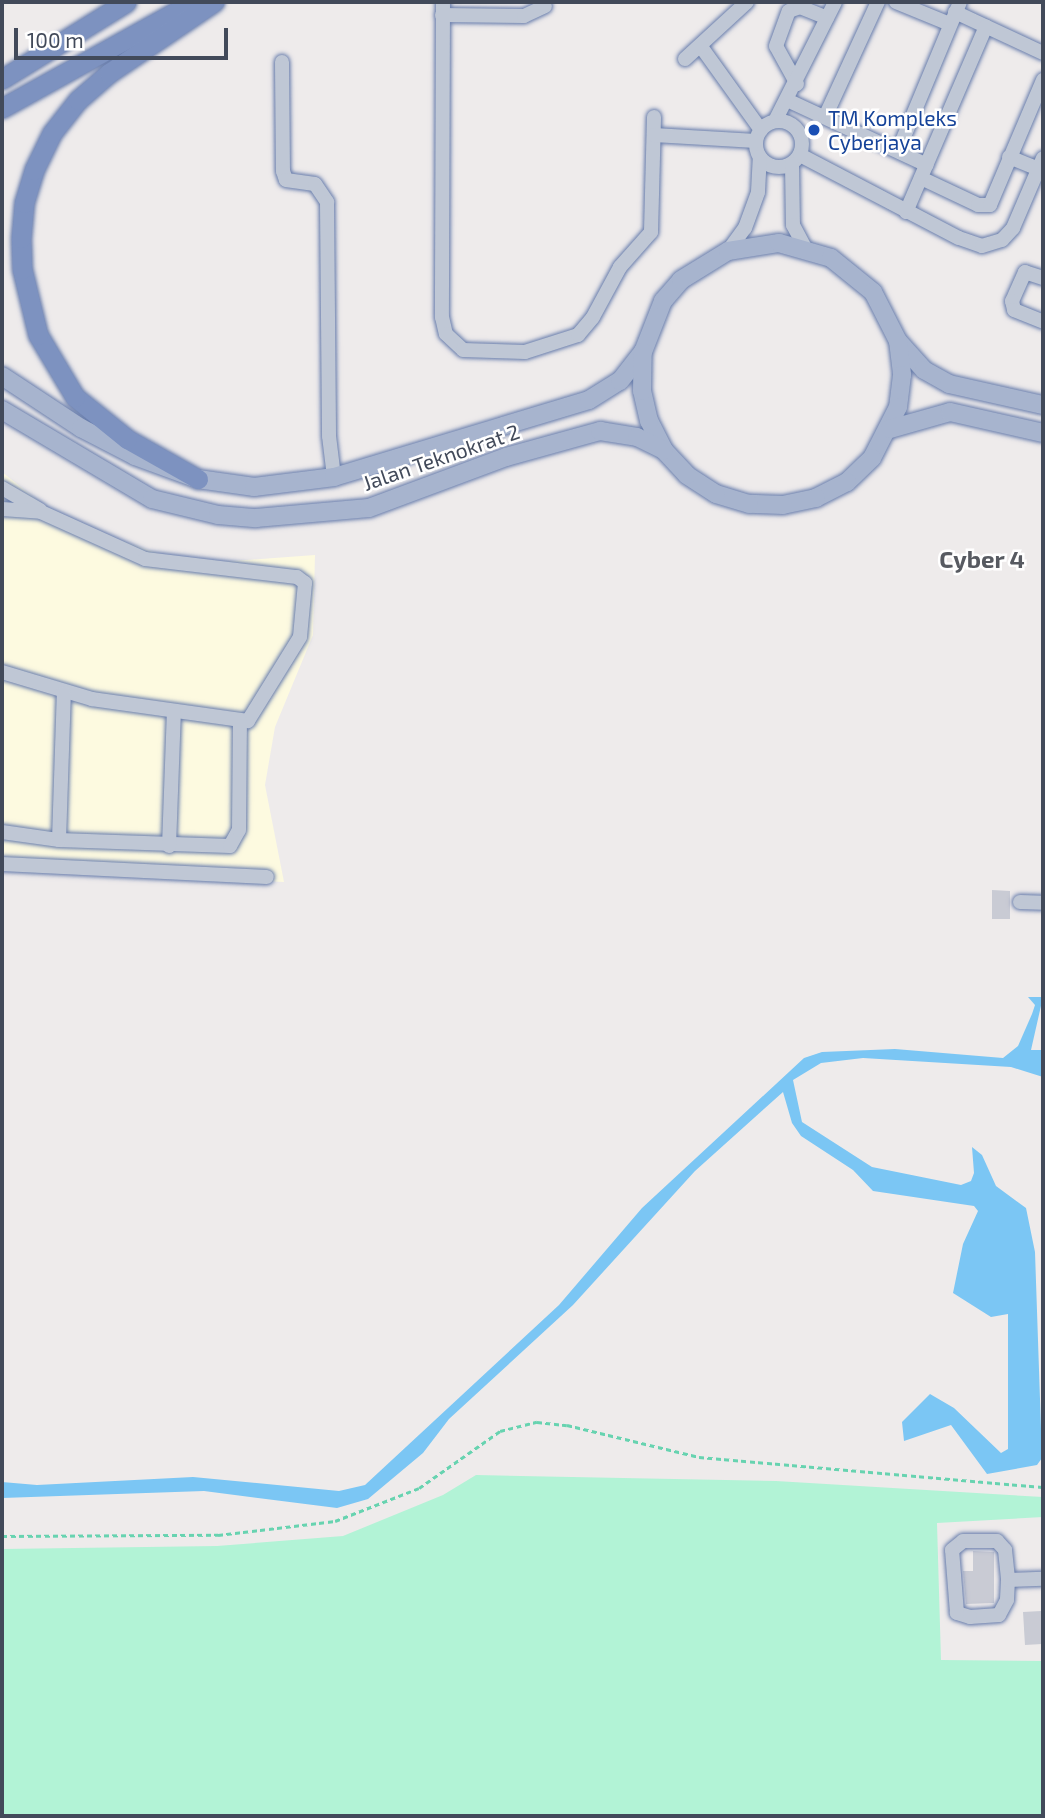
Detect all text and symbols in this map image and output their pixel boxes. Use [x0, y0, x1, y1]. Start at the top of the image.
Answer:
scale bar [18, 14, 231, 58]
text: 100 m [27, 27, 84, 52]
place label: TM Kompleks Cyberjaya [828, 105, 957, 155]
marker: TM Kompleks Cyberjaya [806, 122, 822, 138]
street label: Jalan Teknokrat 2 [359, 418, 523, 496]
district label: Cyber 4 [939, 545, 1025, 573]

